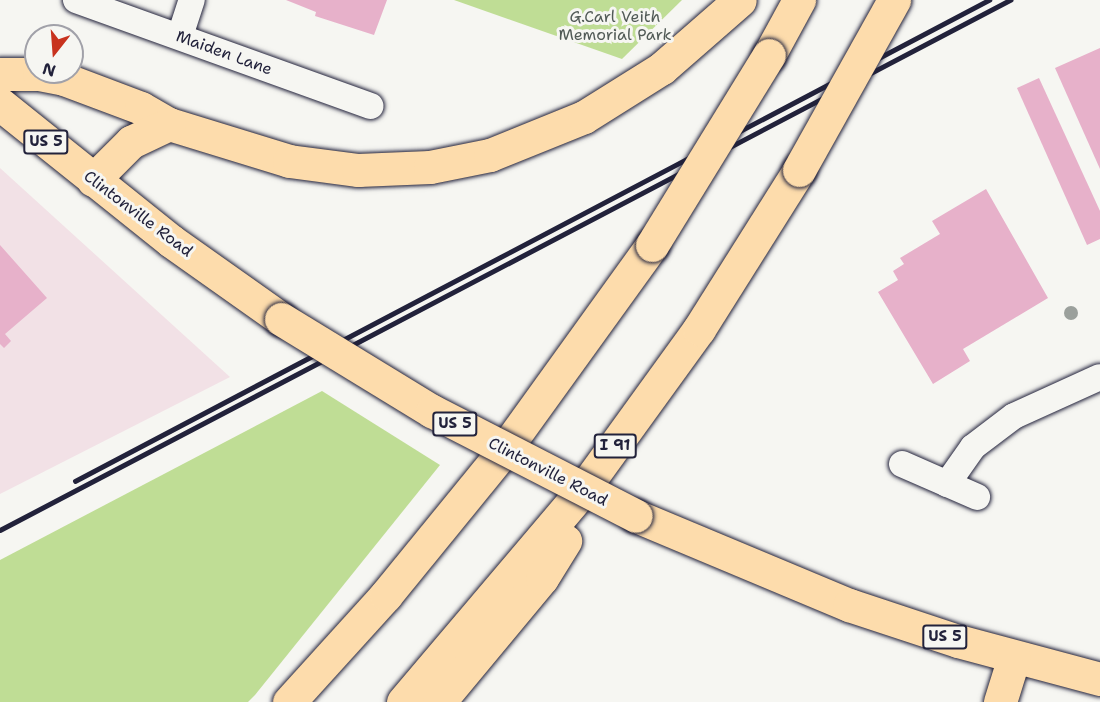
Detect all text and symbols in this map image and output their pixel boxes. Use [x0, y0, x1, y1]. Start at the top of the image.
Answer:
park label: G.Carl Veith Memorial Park [558, 7, 672, 45]
north arrow [24, 24, 84, 84]
street label: Maiden Lane [173, 27, 275, 79]
text: N [40, 58, 58, 82]
road number: US 5 [22, 130, 70, 154]
street label: Clintonville Road [80, 167, 196, 261]
road number: US 5 [431, 412, 479, 436]
street label: Clintonville Road [485, 434, 611, 510]
road number: I 91 [592, 434, 638, 458]
road number: US 5 [921, 625, 969, 649]

